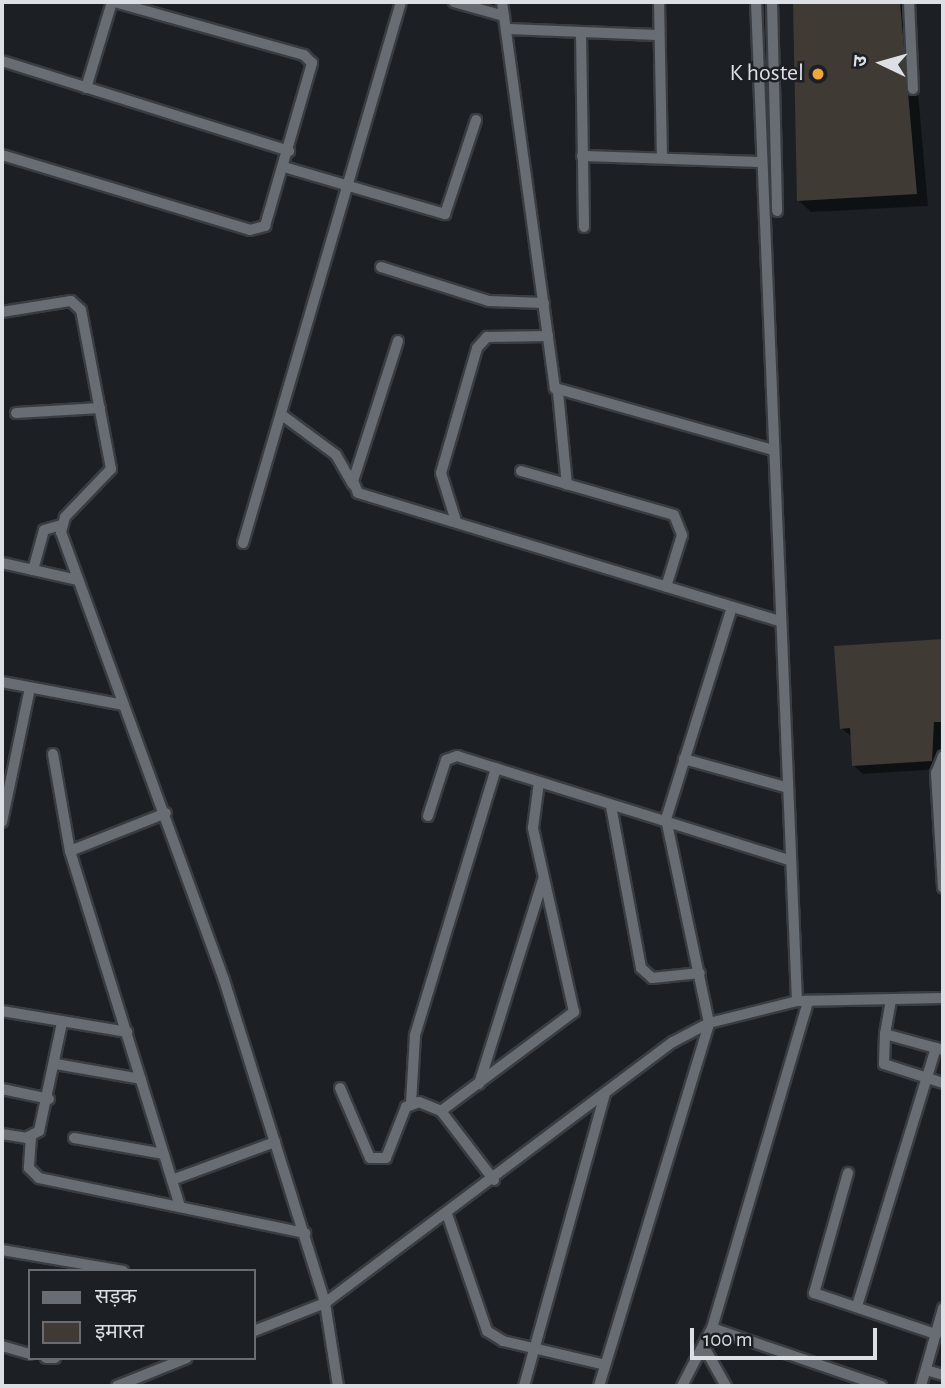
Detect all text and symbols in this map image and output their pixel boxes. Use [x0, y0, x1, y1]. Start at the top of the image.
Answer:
north arrow [847, 28, 917, 98]
text: उ [851, 55, 871, 67]
place label: K hostel [729, 60, 804, 88]
marker: K hostel [810, 66, 826, 82]
legend [28, 1269, 256, 1360]
text: सड़क [95, 1286, 137, 1307]
scale bar [693, 1314, 880, 1358]
text: इमारत [95, 1321, 144, 1342]
text: 100 m [703, 1329, 753, 1350]

